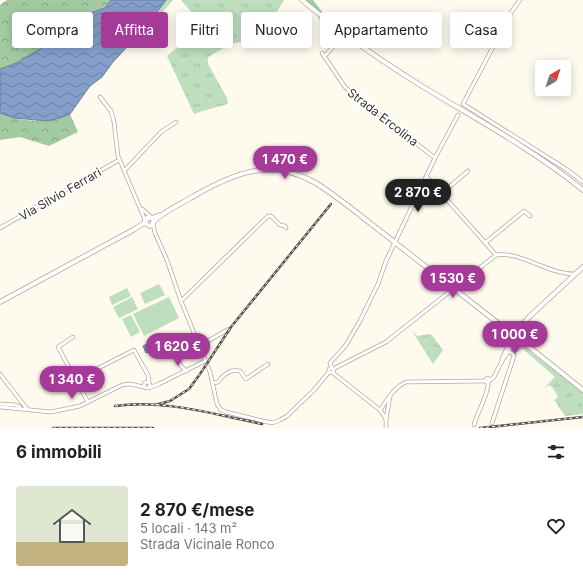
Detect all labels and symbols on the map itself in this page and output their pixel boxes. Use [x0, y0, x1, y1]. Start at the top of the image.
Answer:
north arrow [535, 60, 571, 96]
street label: Strada Ercolina [345, 85, 421, 149]
pin: 1 470 € [248, 146, 322, 180]
street label: Via Silvio Ferrari [16, 164, 104, 224]
pin: 2 870 € [381, 179, 455, 213]
pin: 1 530 € [416, 265, 490, 299]
pin: 1 000 € [478, 321, 552, 355]
pin: 1 620 € [141, 333, 215, 367]
pin: 1 340 € [35, 366, 109, 400]

